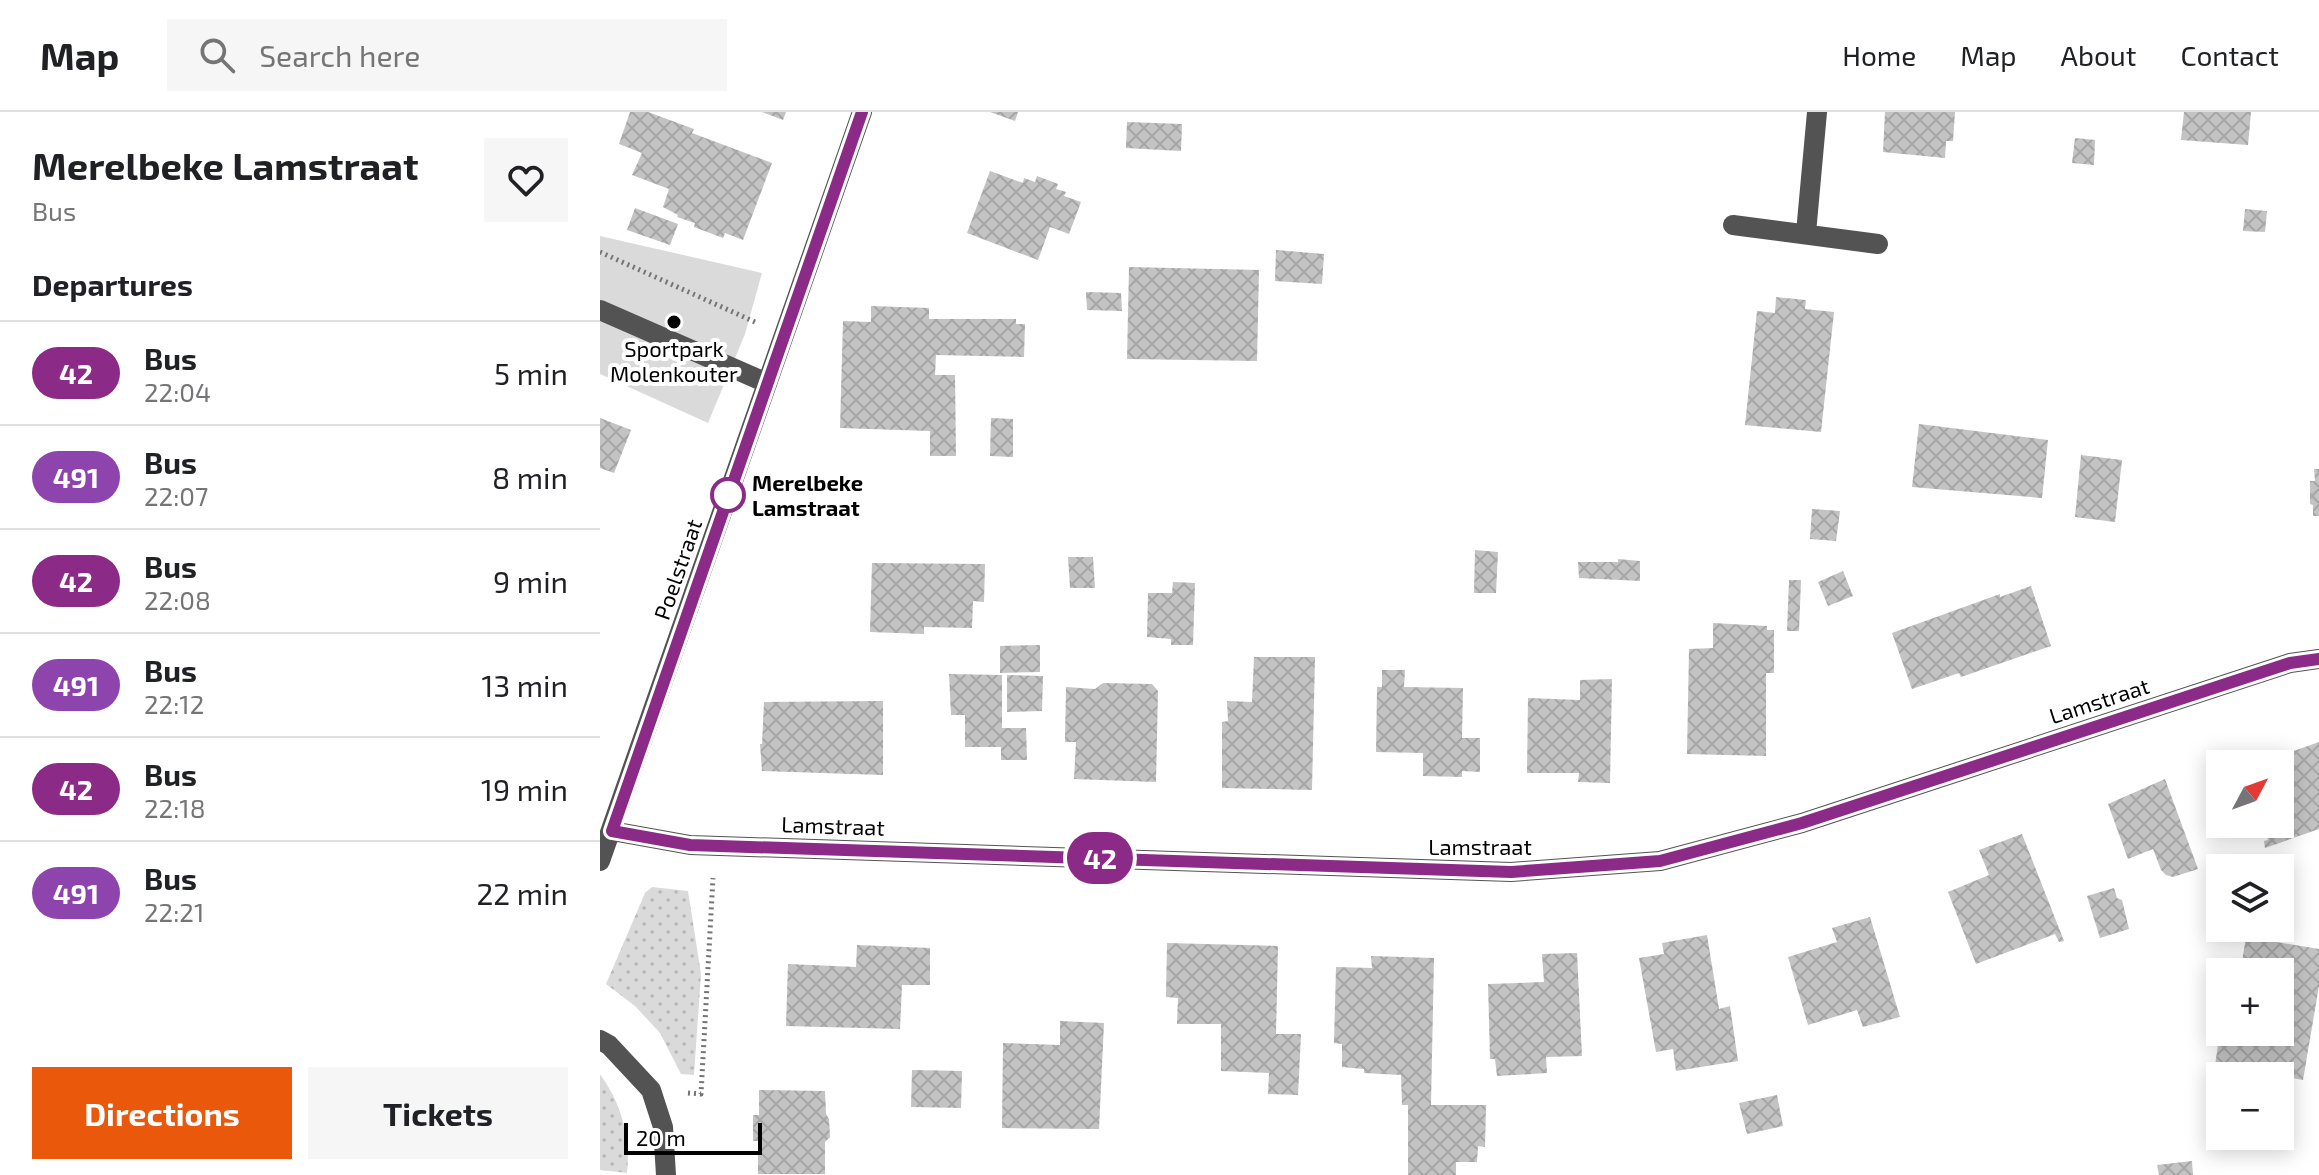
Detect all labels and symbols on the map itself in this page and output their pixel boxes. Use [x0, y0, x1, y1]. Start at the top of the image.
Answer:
marker: Sportpark Molenkouter [665, 313, 683, 331]
place label: Sportpark Molenkouter [610, 335, 738, 386]
place label: Merelbeke Lamstraat [752, 469, 863, 520]
marker: Merelbeke Lamstraat [711, 478, 745, 512]
street label: Poelstraat [648, 515, 706, 623]
street label: Lamstraat [2046, 672, 2152, 728]
north arrow [2206, 750, 2294, 838]
street label: Lamstraat [781, 810, 885, 840]
line badge: 42 [1064, 832, 1136, 884]
street label: Lamstraat [1428, 833, 1532, 859]
scale bar [624, 1119, 762, 1155]

